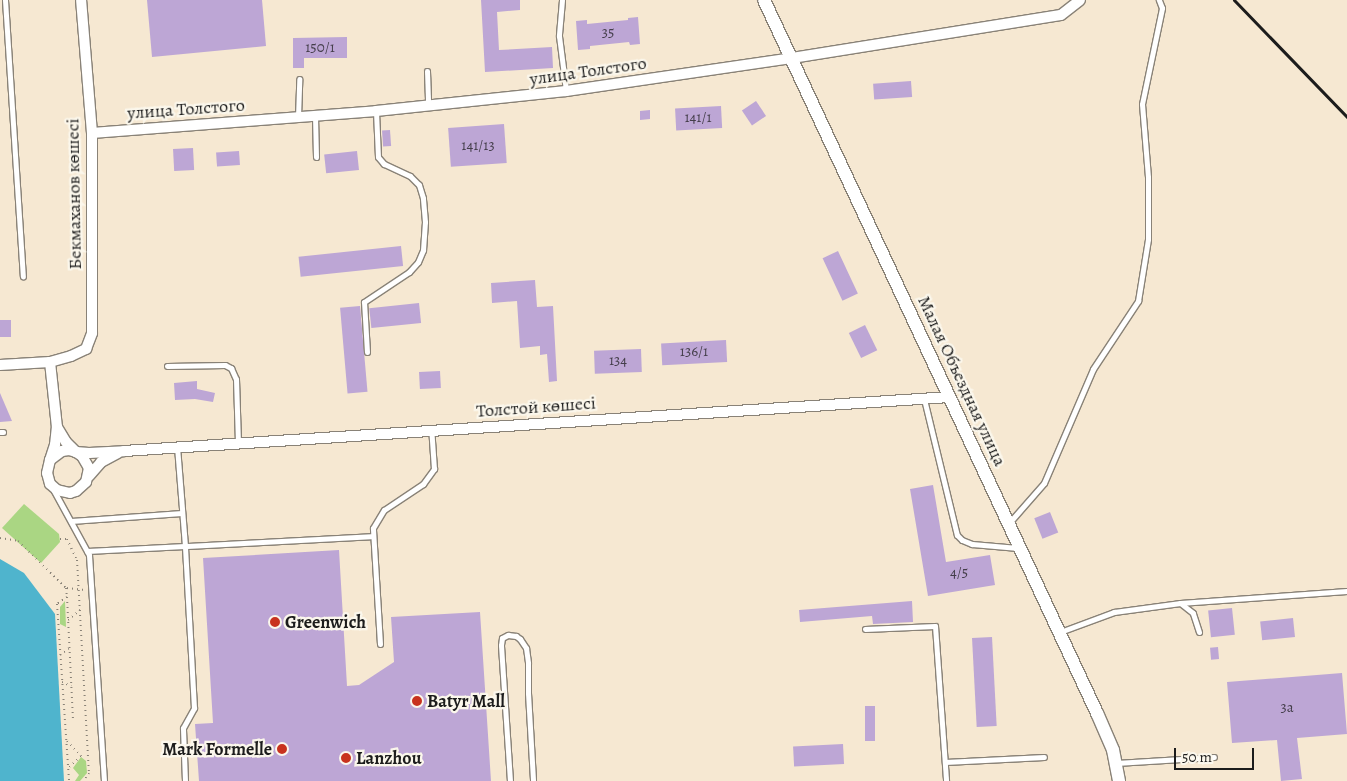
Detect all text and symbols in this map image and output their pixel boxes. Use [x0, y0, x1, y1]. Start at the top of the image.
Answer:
house number: 35 [602, 24, 614, 42]
house number: 150/1 [305, 39, 335, 57]
street label: улица Толстого [528, 52, 648, 90]
street label: улица Толстого [126, 94, 246, 124]
house number: 141/1 [684, 109, 712, 127]
street label: Бекмаханов көшесі [62, 118, 86, 270]
house number: 141/13 [461, 137, 495, 155]
street label: Малая Объездная улица [913, 292, 1011, 470]
house number: 136/1 [680, 343, 708, 361]
house number: 134 [609, 352, 627, 370]
street label: Толстой көшесі [476, 392, 596, 422]
house number: 4/5 [950, 564, 968, 582]
place label: Greenwich [285, 611, 366, 633]
marker: Greenwich [269, 616, 281, 628]
place label: Batyr Mall [427, 690, 505, 712]
marker: Batyr Mall [411, 695, 423, 707]
house number: 3а [1280, 699, 1294, 717]
place label: Mark Formelle [162, 738, 272, 760]
scale bar [1177, 738, 1257, 770]
marker: Mark Formelle [276, 743, 288, 755]
place label: Lanzhou [356, 747, 421, 769]
text: 50 m [1182, 747, 1212, 767]
marker: Lanzhou [340, 752, 352, 764]

